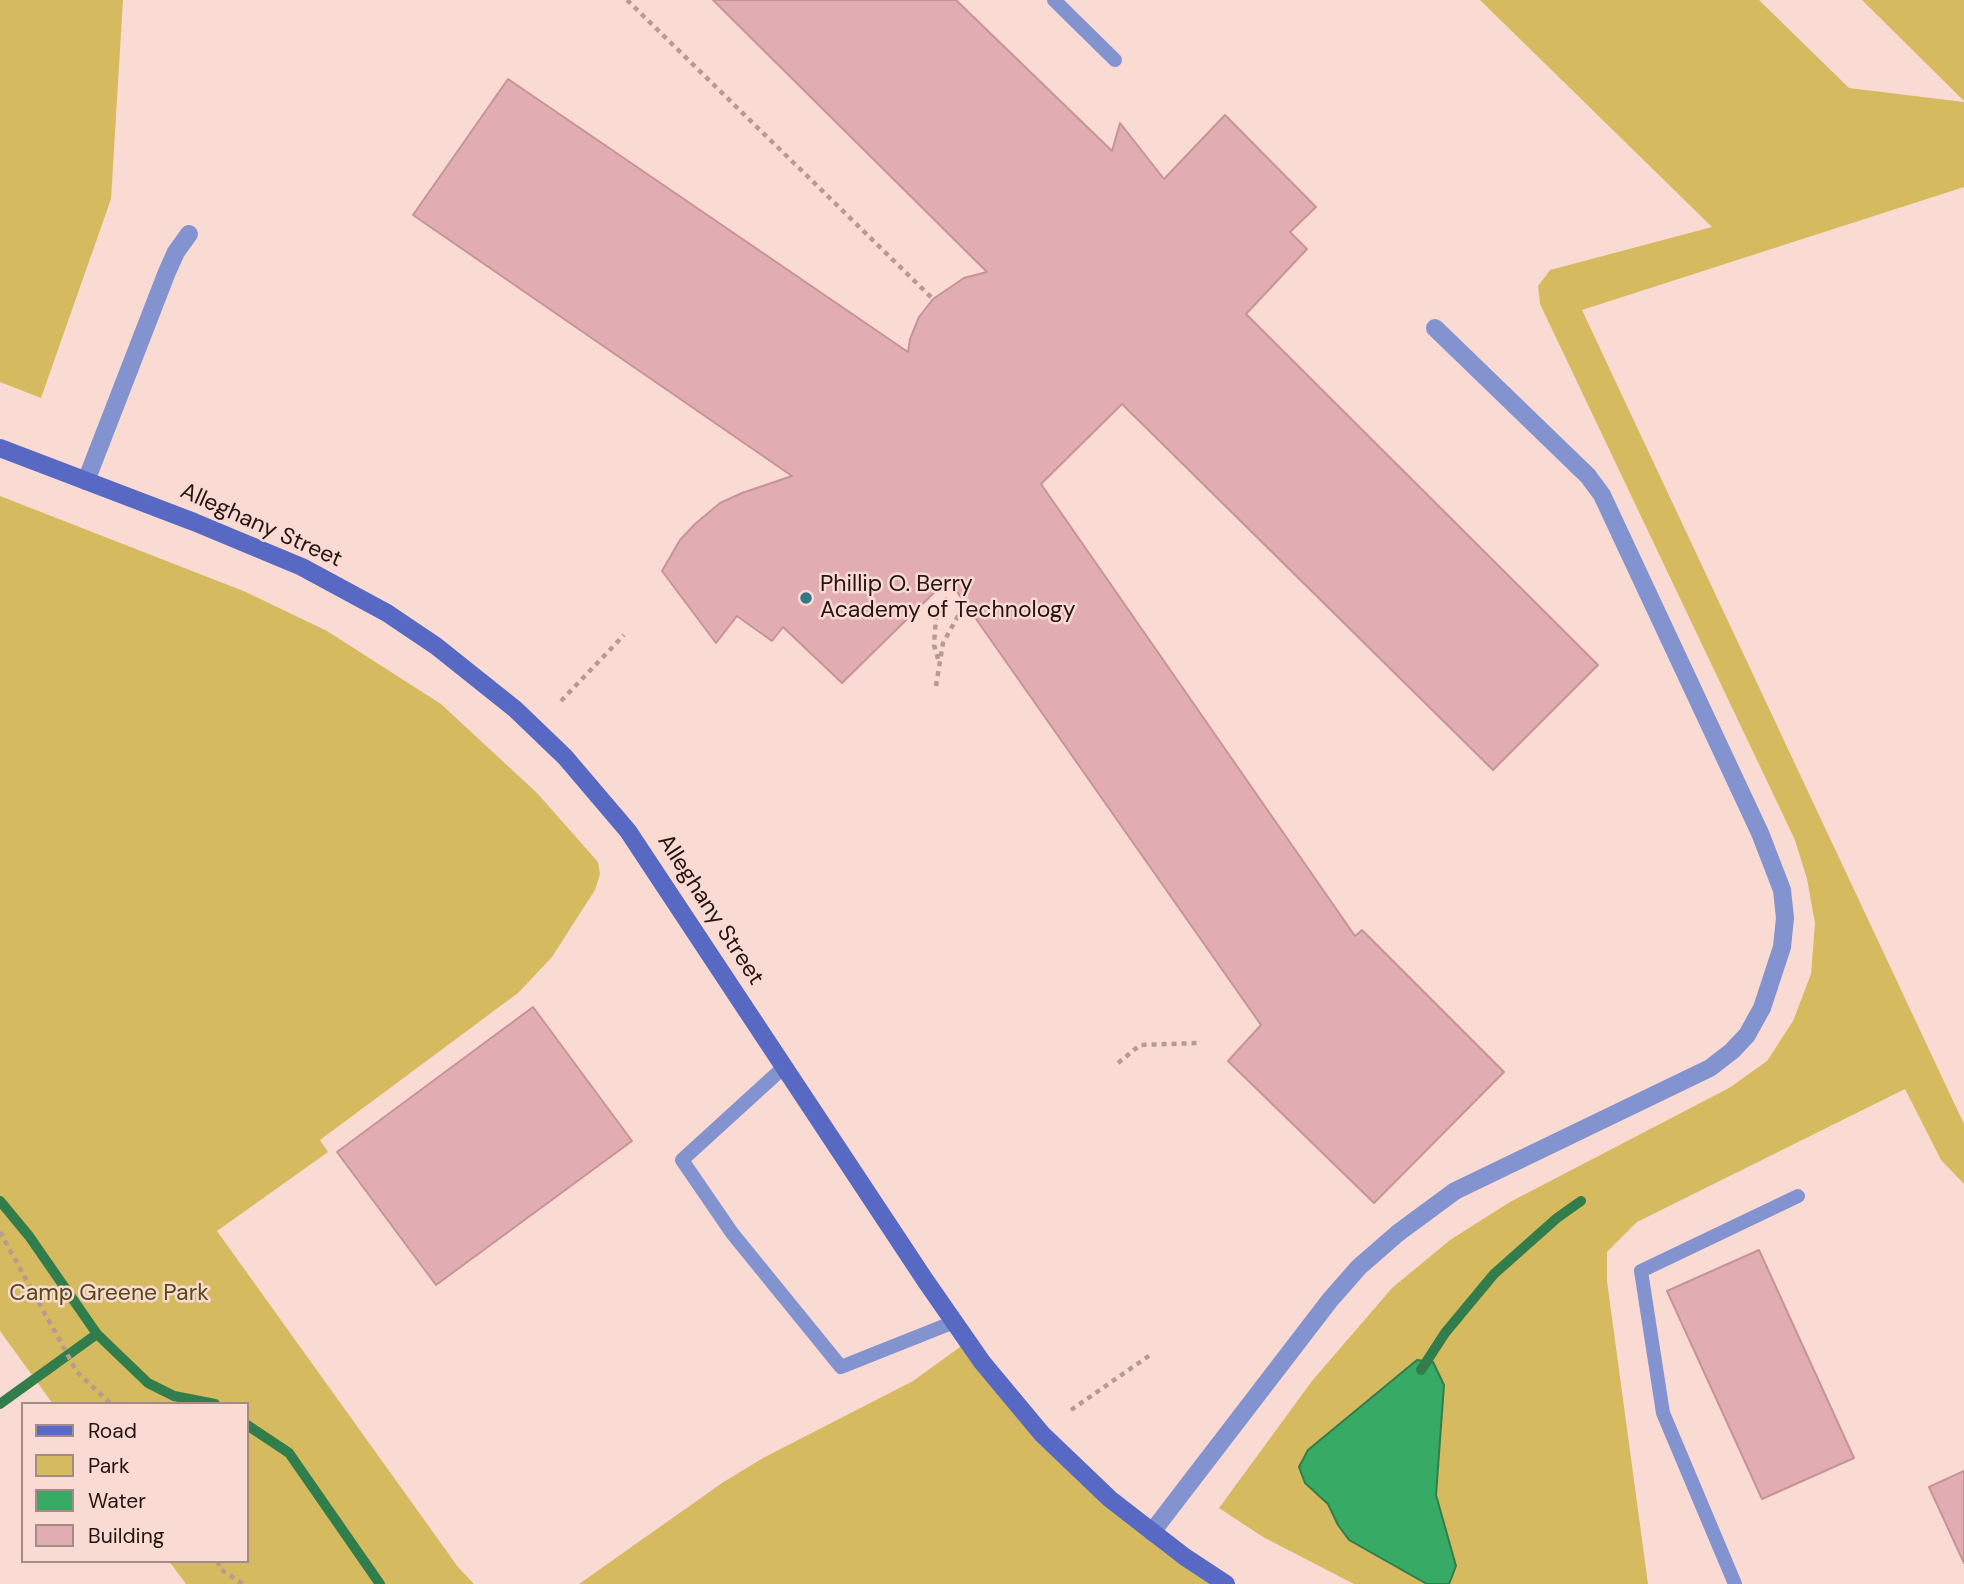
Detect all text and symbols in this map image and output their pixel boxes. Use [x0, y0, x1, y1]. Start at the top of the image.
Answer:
street label: Alleghany Street [176, 478, 346, 574]
place label: Phillip O. Berry Academy of Technology [820, 571, 1075, 625]
marker: Phillip O. Berry Academy of Technology [798, 590, 814, 606]
street label: Alleghany Street [651, 830, 769, 990]
park label: Camp Greene Park [9, 1280, 209, 1308]
legend [21, 1402, 248, 1563]
text: Road [88, 1417, 137, 1445]
text: Park [88, 1452, 129, 1480]
text: Water [88, 1487, 146, 1515]
text: Building [88, 1522, 164, 1550]

